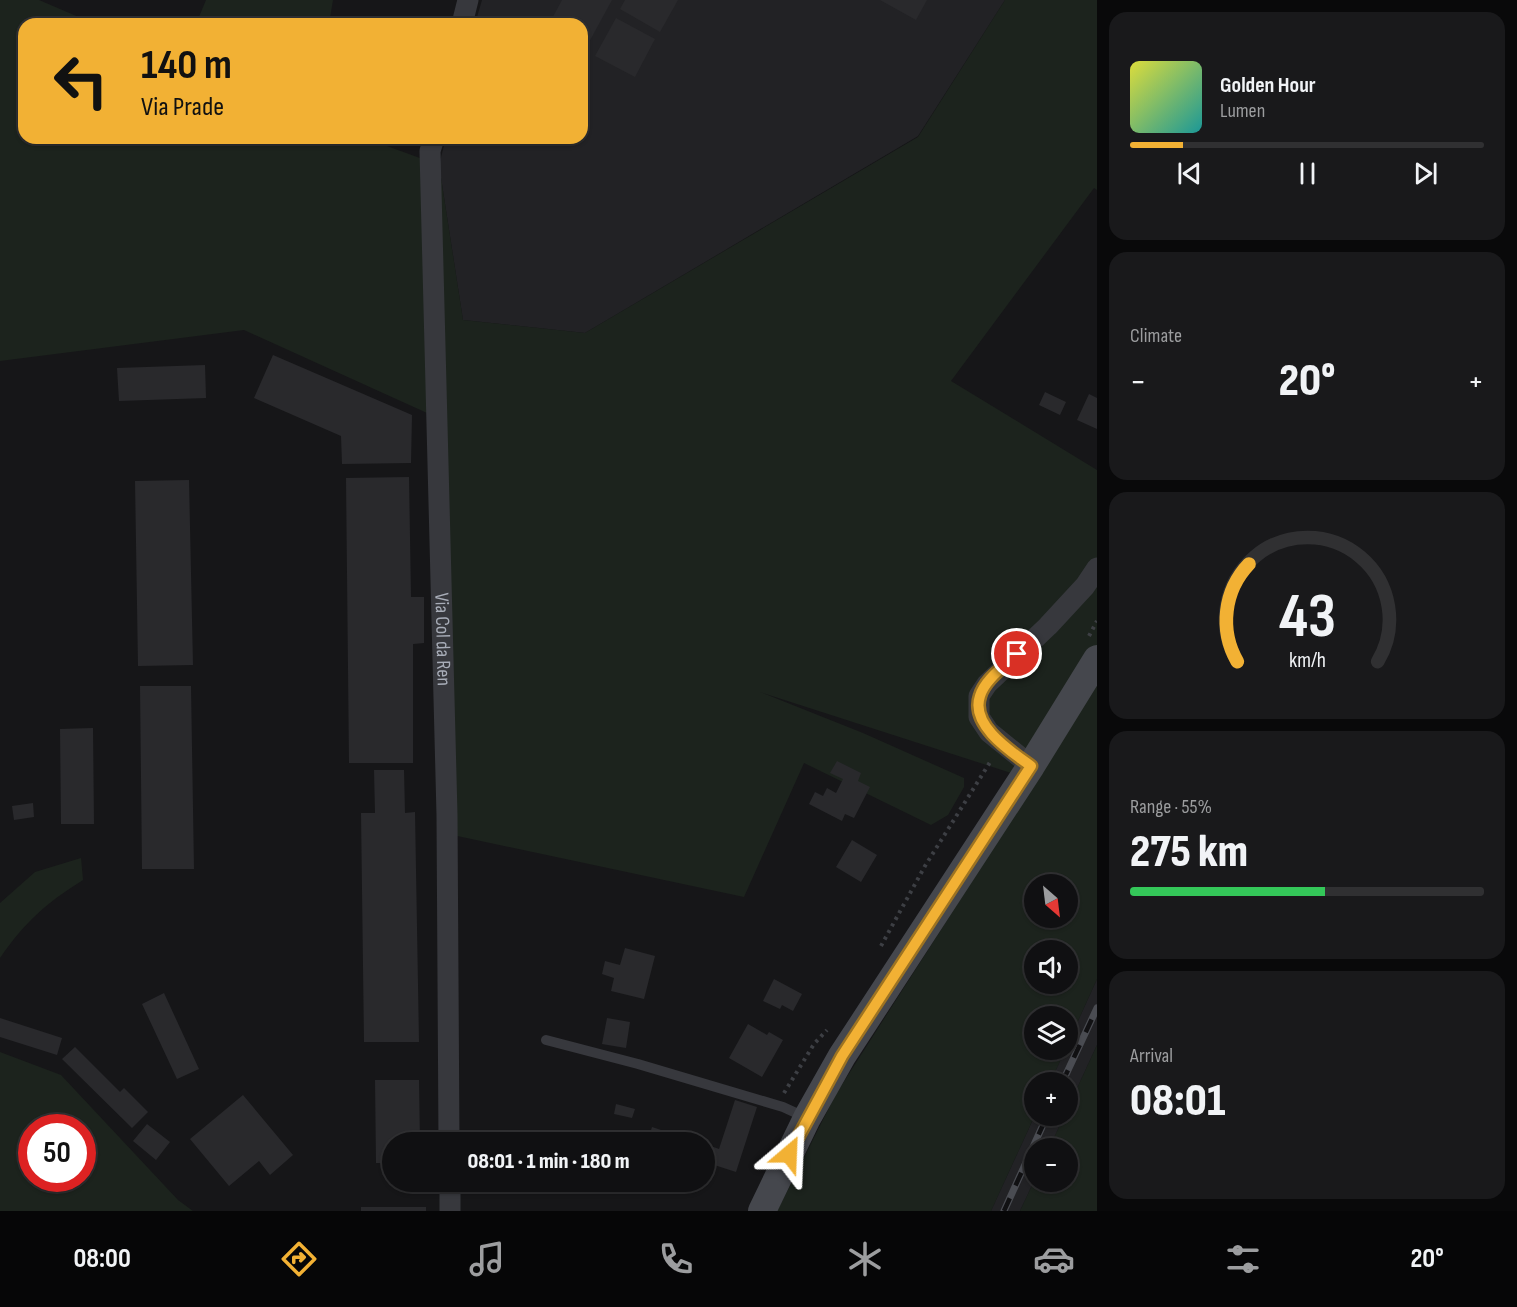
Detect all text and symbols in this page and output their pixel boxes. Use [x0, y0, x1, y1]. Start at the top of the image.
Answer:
text: 140 m [141, 40, 232, 91]
icon: left [42, 42, 120, 120]
text: Golden Hour [1220, 72, 1316, 99]
text: Via Prade [141, 91, 224, 123]
text: Lumen [1220, 99, 1265, 123]
icon: previous [1173, 157, 1206, 190]
icon: pause [1291, 157, 1324, 190]
icon: next [1409, 157, 1442, 190]
text: Climate [1130, 324, 1182, 348]
text: 20° [1279, 354, 1335, 409]
text: − [1130, 362, 1146, 402]
text: + [1468, 362, 1484, 402]
text: 43 [1278, 581, 1336, 656]
street label: Via Col da Ren [429, 592, 456, 686]
pin [991, 628, 1042, 679]
icon: arrive [1000, 637, 1033, 670]
text: km/h [1288, 649, 1326, 674]
text: Range · 55% [1130, 795, 1212, 819]
text: 275 km [1130, 825, 1248, 880]
north arrow [1024, 874, 1078, 928]
map controls [1024, 874, 1078, 1192]
button: sound [1024, 940, 1078, 994]
button: layers [1024, 1006, 1078, 1060]
text: Arrival [1130, 1044, 1173, 1068]
button: + [1024, 1072, 1078, 1126]
text: 08:01 [1130, 1074, 1225, 1129]
speed limit sign: 50 [18, 1114, 96, 1192]
position arrow [757, 1122, 821, 1186]
button: − [1024, 1138, 1078, 1192]
text: 08:01 · 1 min · 180 m [468, 1148, 629, 1175]
icon: directions [278, 1238, 320, 1280]
icon: music [466, 1238, 508, 1280]
icon: phone [655, 1238, 697, 1280]
icon: climate [844, 1238, 886, 1280]
icon: car [1033, 1238, 1075, 1280]
icon: filters [1222, 1238, 1264, 1280]
text: 08:00 [73, 1243, 131, 1275]
text: 20° [1410, 1243, 1444, 1275]

